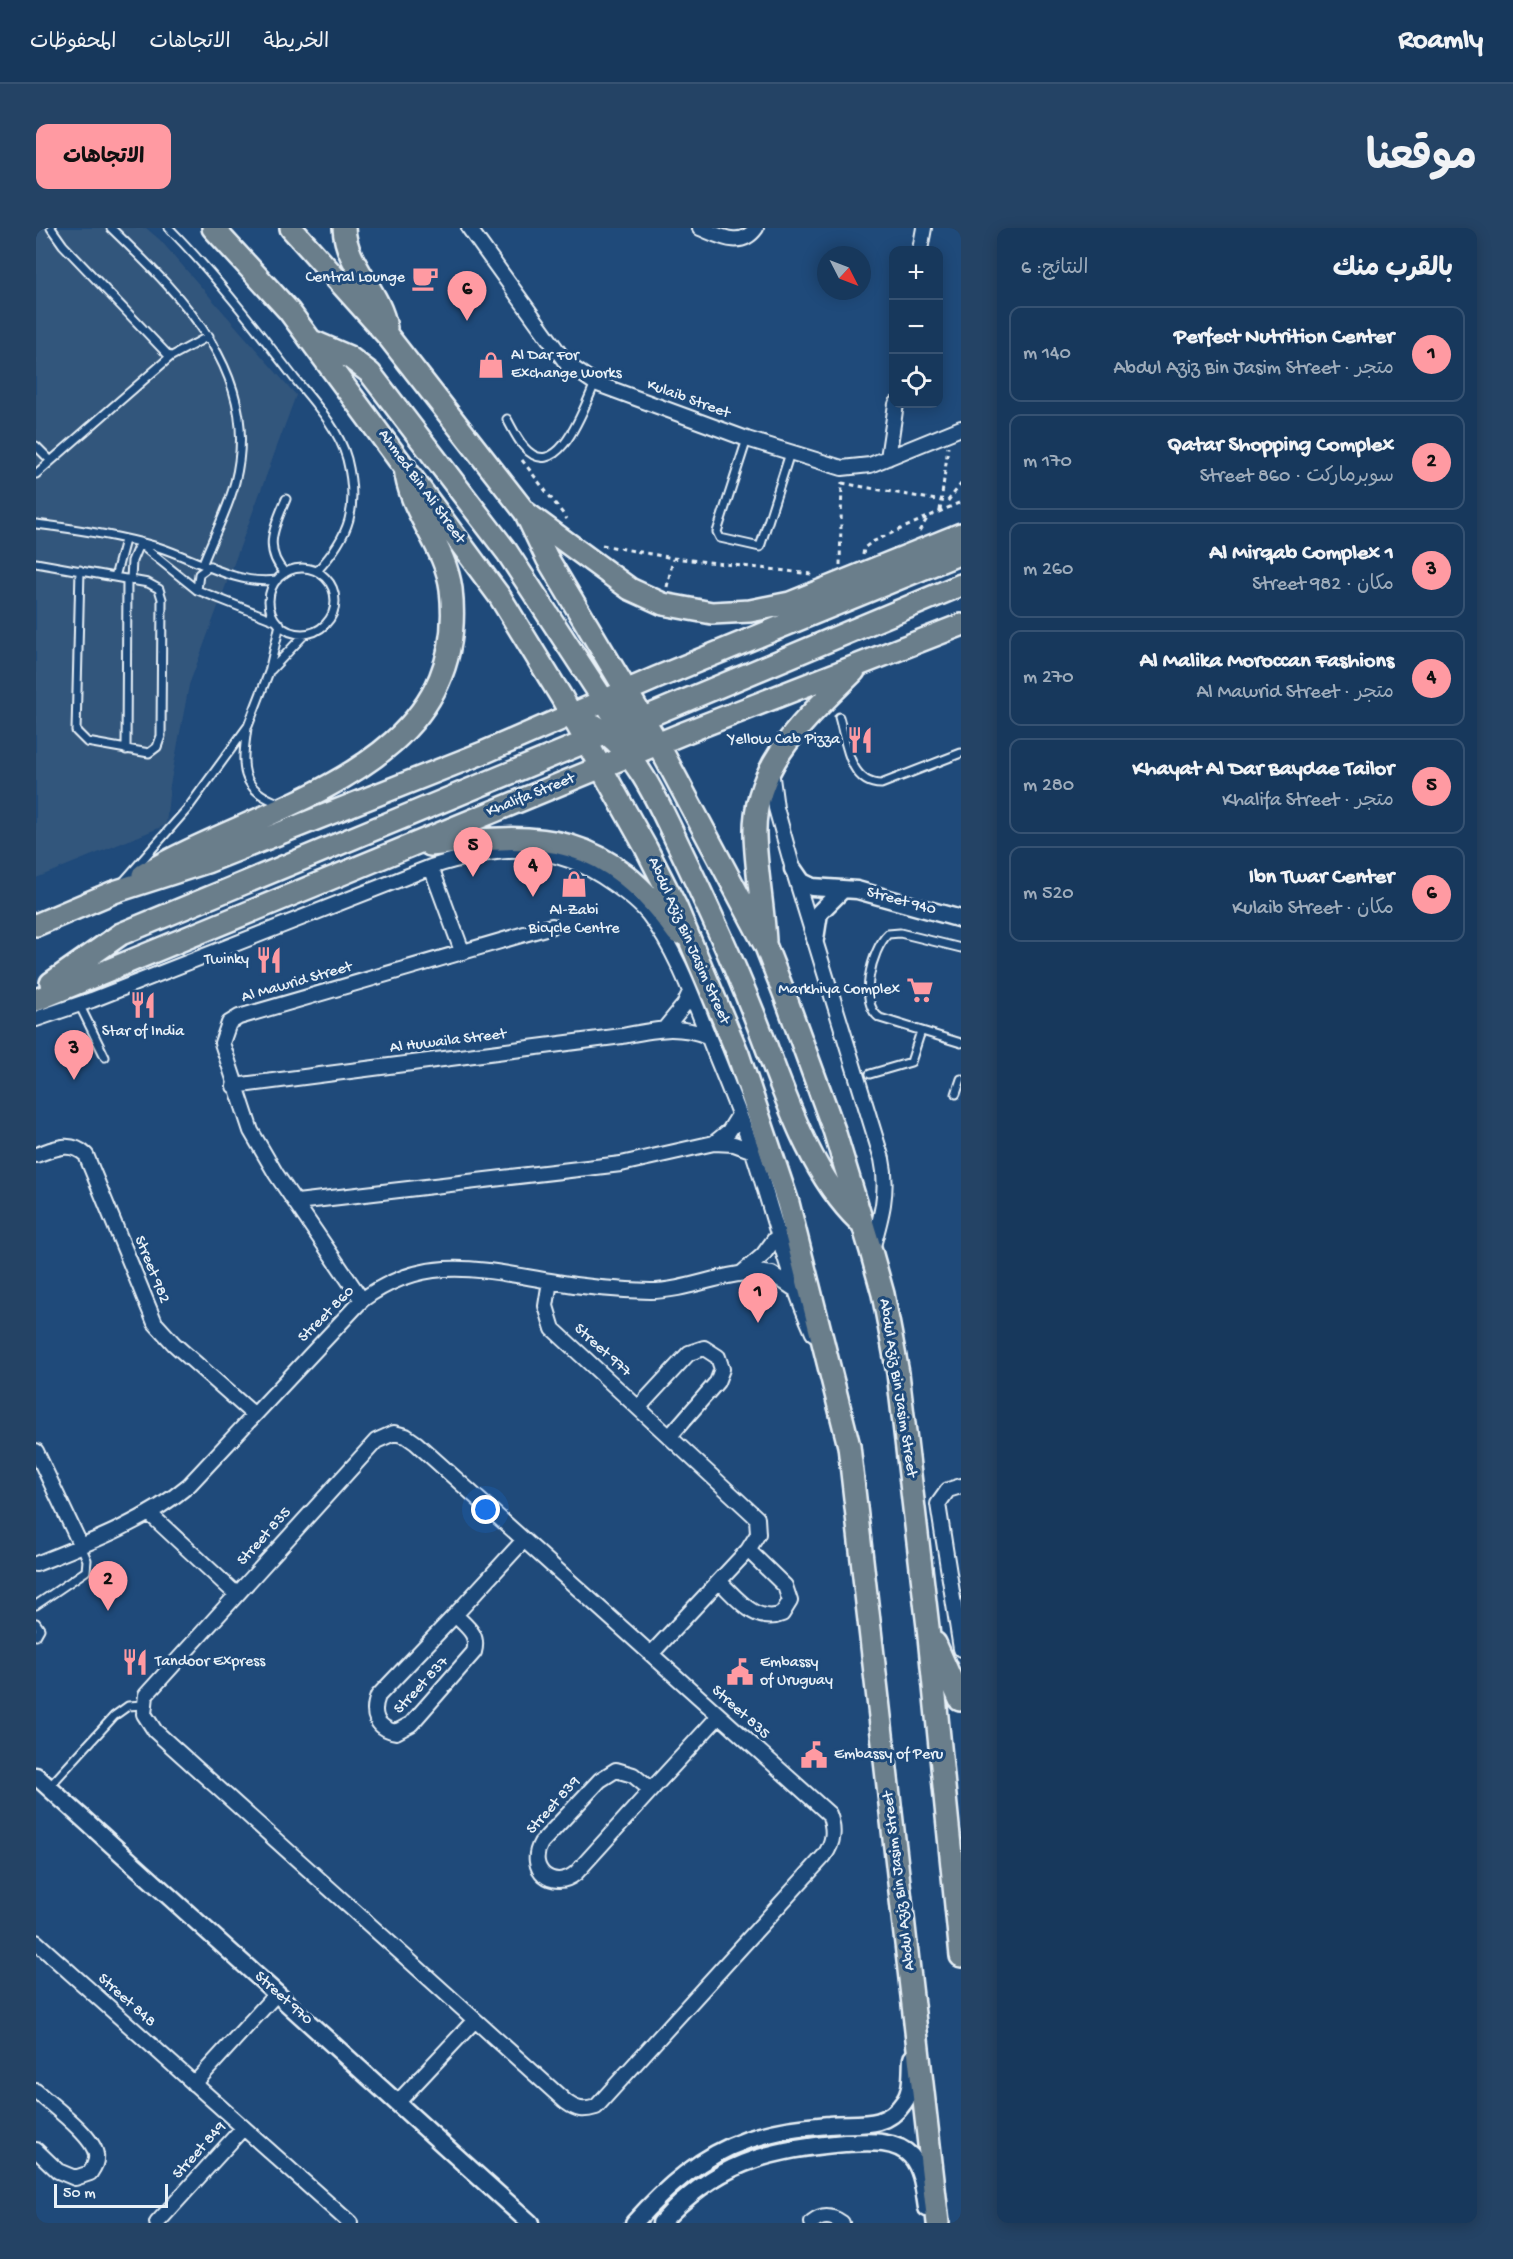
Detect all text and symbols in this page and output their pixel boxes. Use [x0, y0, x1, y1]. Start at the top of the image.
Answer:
text: Roamly [1398, 25, 1483, 58]
text: المحفوظات [30, 31, 116, 56]
text: الاتجاهات [149, 31, 231, 56]
text: الخريطة [264, 31, 329, 56]
button: الاتجاهات [36, 124, 171, 189]
text: موقعنا [1366, 136, 1477, 185]
north arrow [817, 246, 871, 300]
map controls [889, 246, 943, 408]
button: + [889, 246, 943, 300]
text: بالقرب منك [1333, 255, 1453, 286]
text: النتائج: 6 [1021, 258, 1088, 281]
cafe icon: Central Lounge [410, 263, 440, 293]
place label: Central Lounge [305, 269, 406, 288]
pin: 6 [448, 272, 486, 321]
button: − [889, 300, 943, 354]
text: Perfect Nutrition Center [1174, 325, 1394, 351]
text: 140 m [1023, 343, 1071, 366]
text: 1 [1427, 343, 1436, 366]
place label: Al Dar For Exchange Works [511, 347, 623, 384]
shop icon: Al Dar For Exchange Works [476, 350, 506, 380]
button: locate [889, 354, 943, 408]
text: متجر · Abdul Aziz Bin Jasim Street [1114, 358, 1394, 381]
street label: Kulaib Street [644, 376, 734, 424]
street label: Ahmed Bin Ali Street [373, 426, 470, 549]
text: Qatar Shopping Complex [1167, 433, 1394, 459]
text: 170 m [1023, 451, 1072, 474]
text: 2 [1427, 451, 1436, 474]
text: سوبرماركت · Street 860 [1200, 466, 1394, 489]
text: Al Mirqab Complex 1 [1209, 541, 1394, 567]
text: 260 m [1023, 559, 1073, 582]
text: 3 [1426, 559, 1437, 582]
text: مكان · Street 982 [1252, 574, 1394, 597]
text: Al Malika Moroccan Fashions [1140, 649, 1394, 675]
text: 270 m [1023, 667, 1074, 690]
text: 4 [1427, 667, 1436, 690]
text: متجر · Al Mawrid Street [1197, 682, 1394, 705]
restaurant icon: Yellow Cab Pizza [845, 725, 875, 755]
place label: Yellow Cab Pizza [726, 731, 841, 750]
text: Khayat Al Dar Baydae Tailor [1133, 757, 1394, 783]
street label: Khalifa Street [484, 769, 579, 822]
text: 280 m [1023, 775, 1074, 798]
text: 5 [1426, 775, 1437, 798]
text: متجر · Khalifa Street [1222, 790, 1394, 813]
pin: 5 [454, 828, 492, 877]
pin: 4 [514, 848, 552, 897]
street label: Abdul Aziz Bin Jasim Street [643, 855, 734, 1029]
text: Ibn Twar Center [1249, 865, 1394, 891]
shop icon: Al-Zabi Bicycle Centre [559, 869, 589, 899]
text: 520 m [1023, 883, 1074, 906]
text: 6 [1426, 883, 1437, 906]
street label: Street 940 [864, 884, 938, 920]
text: مكان · Kulaib Street [1232, 898, 1394, 921]
place label: Al-Zabi Bicycle Centre [528, 902, 620, 939]
restaurant icon: Twinky [254, 945, 284, 975]
place label: Twinky [203, 951, 249, 970]
street label: Al Mawrid Street [240, 958, 356, 1008]
supermarket icon: Markhiya Complex [905, 975, 935, 1005]
place label: Markhiya Complex [778, 981, 901, 1000]
restaurant icon: Star of India [128, 990, 158, 1020]
place label: Star of India [102, 1023, 185, 1042]
street label: Al Huwaila Street [389, 1025, 509, 1059]
pin: 3 [54, 1030, 93, 1080]
street label: Street 982 [129, 1233, 173, 1307]
pin: 1 [738, 1274, 778, 1323]
street label: Street 860 [295, 1283, 359, 1347]
street label: Abdul Aziz Bin Jasim Street [874, 1297, 921, 1480]
street label: Street 977 [569, 1320, 635, 1382]
your location [471, 1495, 500, 1524]
street label: Street 835 [234, 1504, 296, 1570]
pin: 2 [88, 1562, 128, 1611]
restaurant icon: Tandoor Express [120, 1647, 150, 1677]
place label: Tandoor Express [154, 1653, 266, 1672]
street label: Street 837 [391, 1653, 454, 1719]
place label: Embassy of Uruguay [760, 1654, 833, 1691]
public building icon: Embassy of Uruguay [725, 1657, 755, 1687]
street label: Street 835 [707, 1682, 773, 1744]
public building icon: Embassy of Peru [799, 1740, 829, 1770]
place label: Embassy of Peru [834, 1746, 944, 1765]
street label: Street 839 [523, 1773, 585, 1839]
street label: Abdul Aziz Bin Jasim Street [879, 1789, 920, 1972]
street label: Street 970 [250, 1968, 316, 2030]
street label: Street 848 [93, 1970, 159, 2032]
street label: Street 849 [169, 2118, 231, 2184]
scale bar [54, 2181, 168, 2208]
text: 50 m [63, 2185, 96, 2204]

